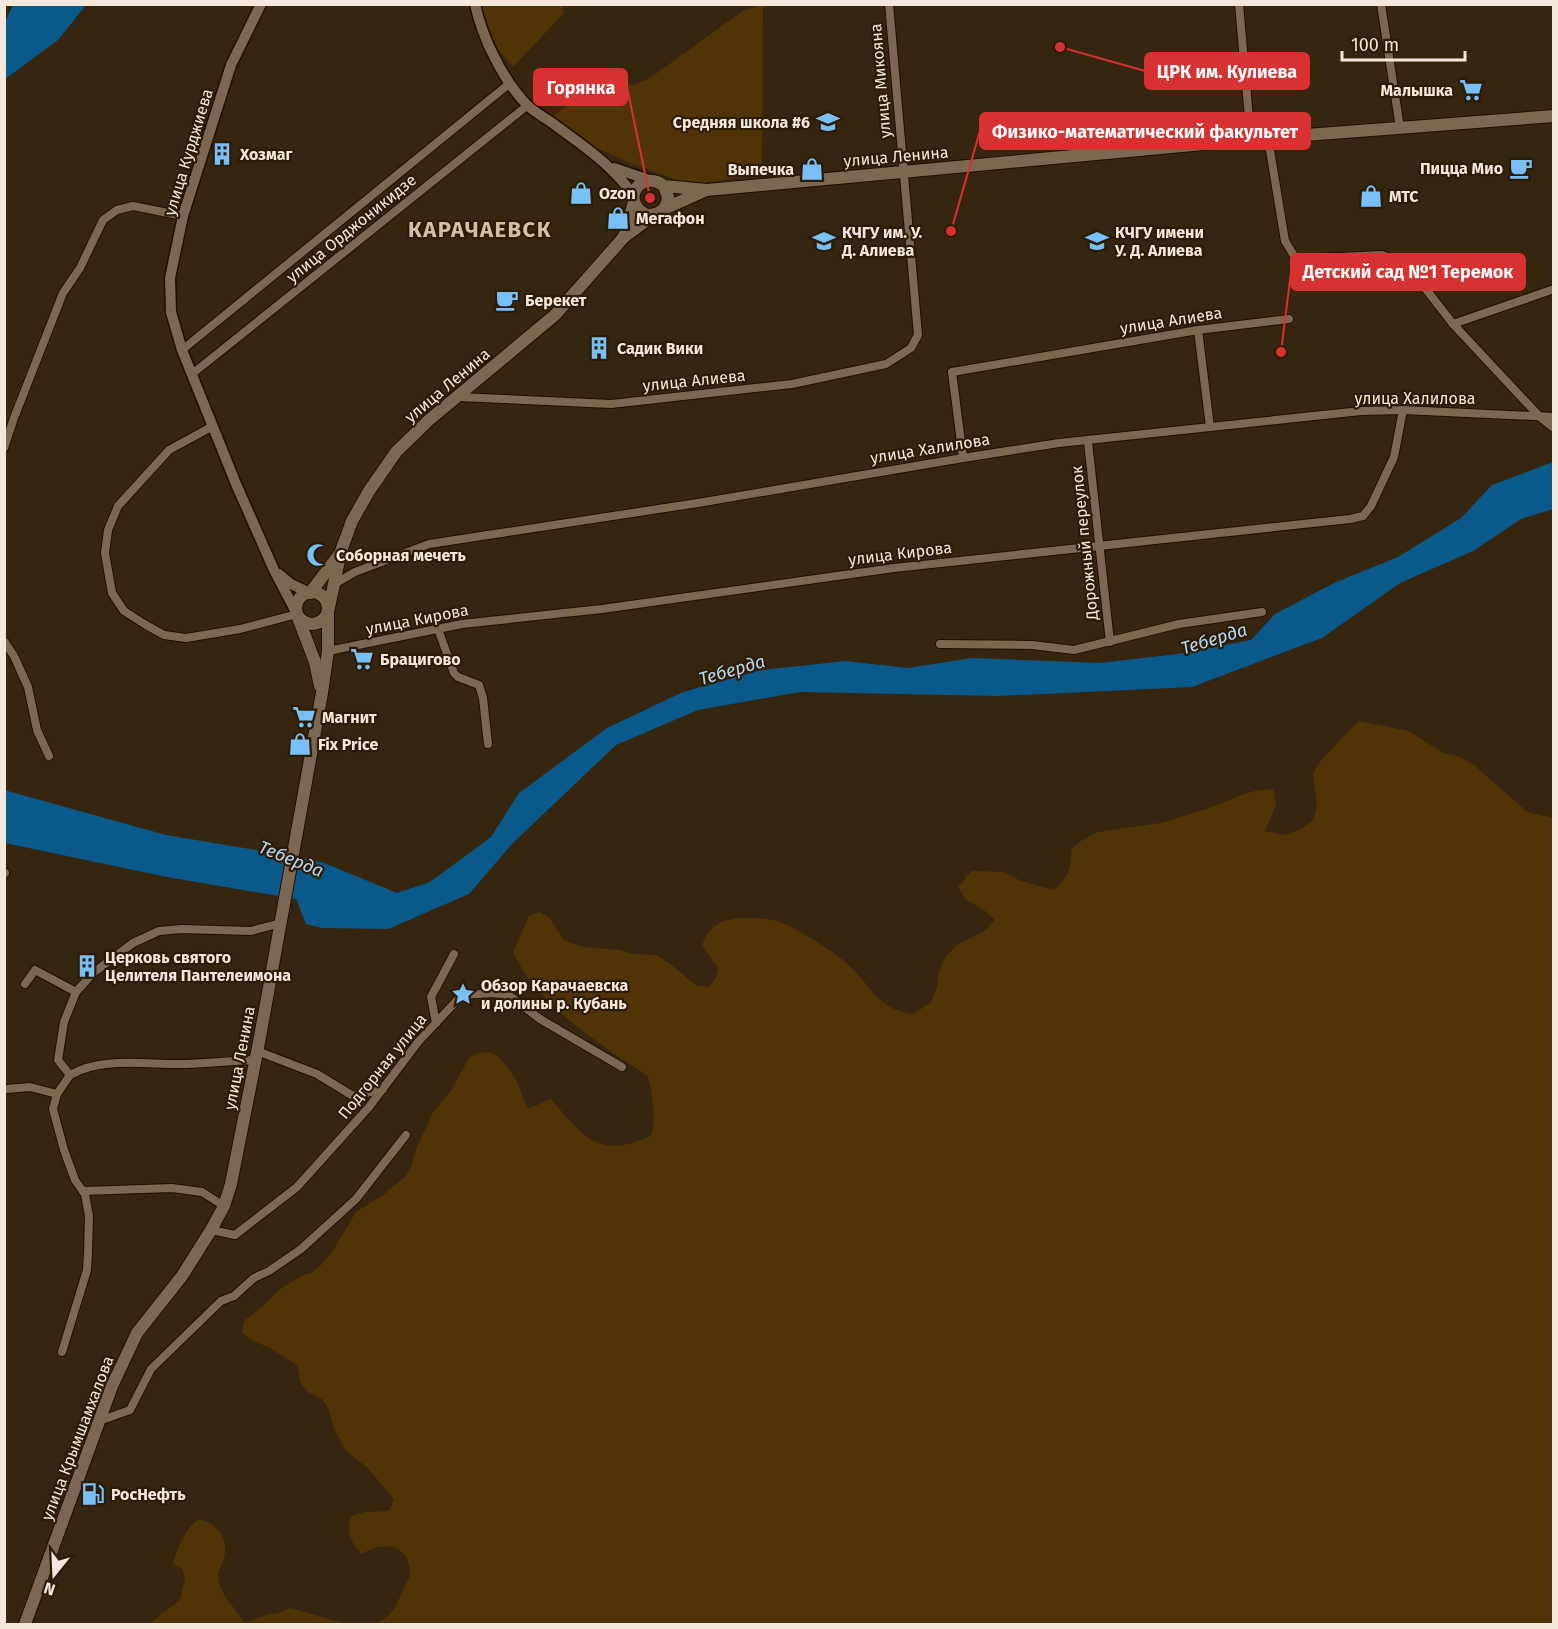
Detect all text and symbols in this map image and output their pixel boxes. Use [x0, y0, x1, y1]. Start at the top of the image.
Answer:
street label: улица Микояна [866, 23, 895, 139]
scale bar [1342, 24, 1465, 62]
text: 100 m [1351, 34, 1399, 56]
callout: ЦРК им. Кулиева [1145, 53, 1309, 89]
text: ЦРК им. Кулиева [1157, 61, 1297, 83]
callout: Горянка [534, 69, 627, 105]
text: Горянка [547, 77, 615, 99]
supermarket icon: Малышка [1458, 77, 1484, 103]
place label: Малышка [1381, 81, 1453, 100]
street label: улица Курджиева [160, 86, 217, 218]
school or university icon: Средняя школа #6 [815, 109, 841, 135]
place label: Средняя школа #6 [673, 113, 810, 132]
callout: Физико-математический факультет [980, 113, 1310, 149]
text: Физико-математический факультет [992, 121, 1298, 143]
building icon: Хозмаг [209, 141, 235, 167]
street label: улица Ленина [843, 142, 949, 171]
place label: Хозмаг [239, 145, 293, 164]
cafe icon: Пицца Мио [1508, 155, 1534, 181]
shop icon: Выпечка [799, 156, 825, 182]
place label: Пицца Мио [1420, 159, 1503, 178]
place label: Выпечка [728, 160, 794, 179]
street label: улица Орджоникидзе [283, 170, 420, 287]
shop icon: Ozon [568, 180, 594, 206]
shop icon: МТС [1358, 183, 1384, 209]
place label: Ozon [599, 184, 636, 203]
place label: МТС [1389, 187, 1419, 206]
shop icon: Мегафон [605, 205, 631, 231]
place label: Мегафон [636, 209, 705, 228]
district label: КАРАЧАЕВСК [408, 216, 552, 243]
place label: КЧГУ им. У. Д. Алиева [841, 223, 923, 260]
place label: КЧГУ имени У. Д. Алиева [1114, 223, 1204, 260]
school or university icon: КЧГУ им. У. Д. Алиева [811, 228, 837, 254]
school or university icon: КЧГУ имени У. Д. Алиева [1084, 228, 1110, 254]
callout: Детский сад №1 Теремок [1291, 254, 1525, 290]
text: Детский сад №1 Теремок [1302, 261, 1513, 283]
cafe icon: Берекет [494, 287, 520, 313]
place label: Берекет [525, 291, 587, 310]
street label: улица Алиева [1119, 303, 1223, 338]
building icon: Садик Вики [586, 335, 612, 361]
place label: Садик Вики [617, 339, 703, 358]
street label: улица Ленина [401, 344, 494, 427]
street label: улица Алиева [642, 366, 746, 395]
street label: улица Халилова [1355, 389, 1476, 408]
street label: улица Халилова [869, 430, 991, 467]
street label: Дорожный переулок [1067, 464, 1102, 622]
street label: улица Кирова [847, 538, 953, 569]
mosque icon: Соборная мечеть [305, 542, 331, 568]
place label: Соборная мечеть [336, 546, 467, 565]
street label: улица Кирова [364, 600, 470, 639]
water label: Теберда [1178, 619, 1250, 659]
supermarket icon: Брацигово [349, 646, 375, 672]
place label: Брацигово [380, 650, 461, 669]
water label: Теберда [696, 650, 768, 690]
supermarket icon: Магнит [291, 704, 317, 730]
place label: Магнит [322, 708, 377, 727]
shop icon: Fix Price [287, 731, 313, 757]
place label: Fix Price [318, 735, 378, 754]
water label: Теберда [255, 836, 327, 882]
place label: Церковь святого Целителя Пантелеимона [105, 948, 291, 985]
building icon: Церковь святого Целителя Пантелеимона [74, 953, 100, 979]
place label: Обзор Карачаевска и долины р. Кубань [481, 976, 628, 1013]
place icon: Обзор Карачаевска и долины р. Кубань [450, 981, 476, 1007]
street label: улица Ленина [220, 1005, 259, 1112]
street label: Подгорная улица [334, 1010, 431, 1123]
street label: улица Крымшамхалова [37, 1353, 118, 1523]
fuel station icon: РосНефть [80, 1481, 106, 1507]
place label: РосНефть [111, 1485, 186, 1504]
north arrow [24, 1545, 84, 1605]
text: N [42, 1578, 57, 1599]

